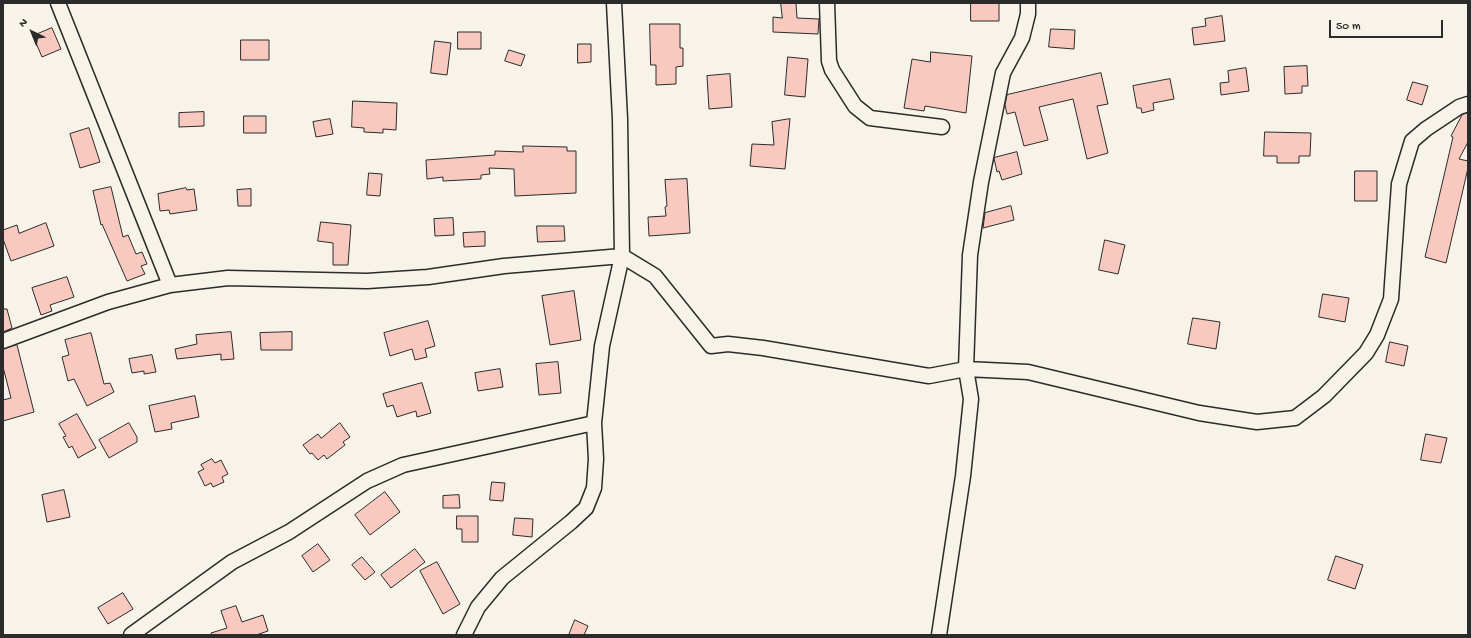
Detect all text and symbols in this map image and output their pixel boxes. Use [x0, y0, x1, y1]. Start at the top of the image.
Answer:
north arrow [12, 12, 52, 52]
scale bar [1331, 12, 1445, 38]
text: N [17, 16, 31, 30]
text: 50 m [1336, 20, 1361, 34]

